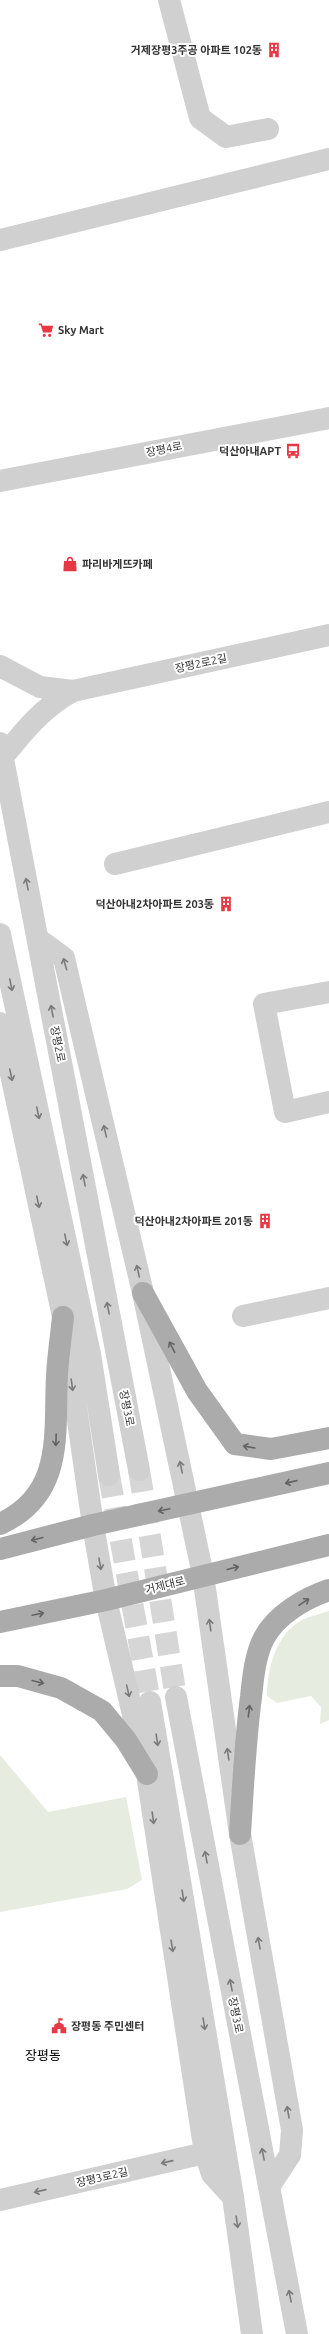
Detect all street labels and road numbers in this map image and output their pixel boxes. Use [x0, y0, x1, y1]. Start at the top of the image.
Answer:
street label: 장평4로 [145, 440, 183, 458]
street label: 장평2로2길 [174, 652, 228, 674]
street label: 장평2로 [49, 1025, 67, 1063]
street label: 장평3로 [118, 1389, 136, 1427]
street label: 거제대로 [144, 1574, 186, 1596]
street label: 장평3로 [227, 1996, 245, 2034]
street label: 장평3로2길 [75, 2165, 129, 2189]

